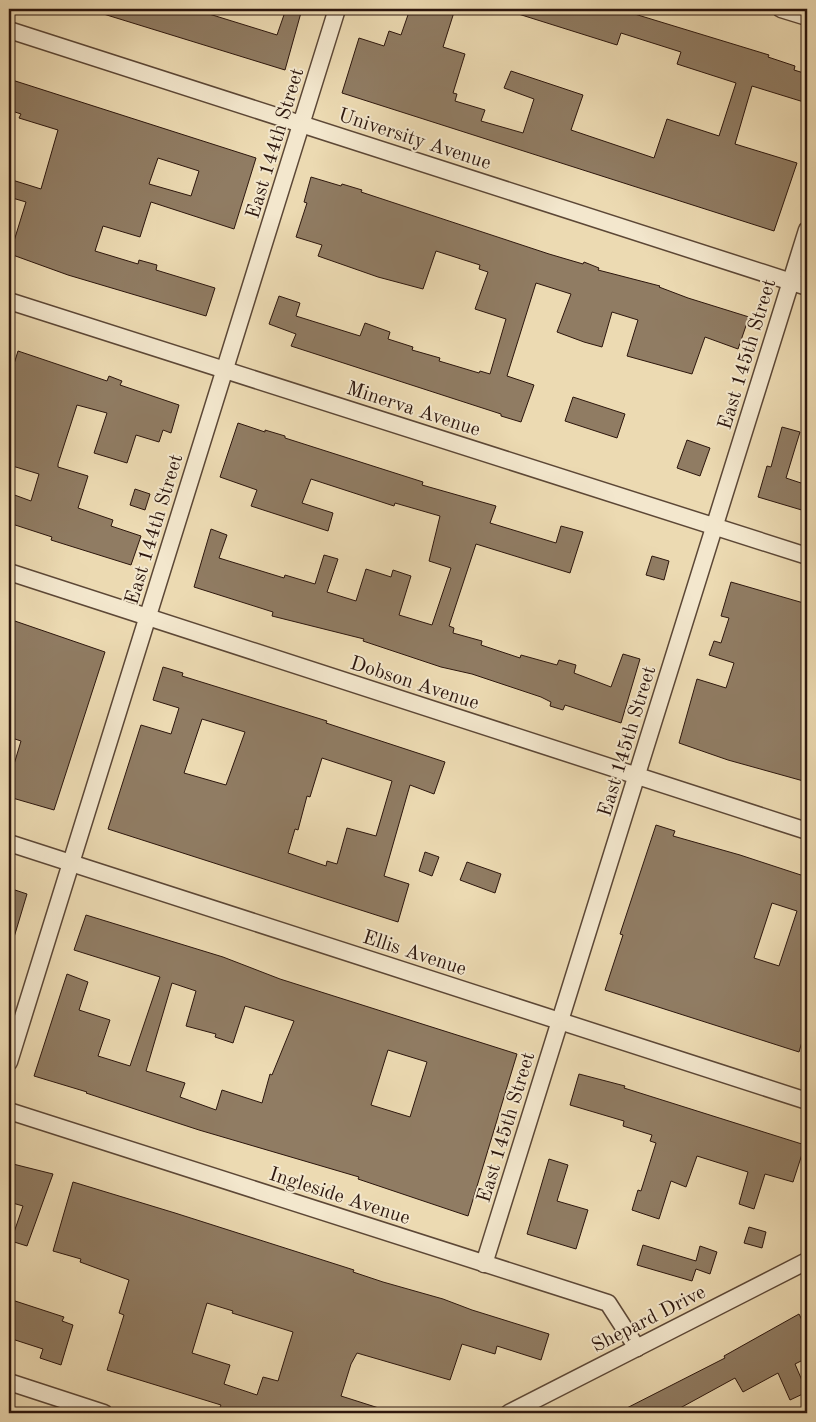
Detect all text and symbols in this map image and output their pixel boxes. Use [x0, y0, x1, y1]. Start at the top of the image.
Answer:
street label: East 144th Street [244, 66, 308, 221]
street label: University Avenue [335, 106, 493, 174]
street label: East 145th Street [716, 277, 780, 432]
street label: Minerva Avenue [344, 379, 483, 441]
street label: East 144th Street [123, 452, 187, 607]
street label: Dobson Avenue [347, 654, 481, 714]
street label: East 145th Street [596, 664, 660, 819]
street label: Ellis Avenue [360, 928, 469, 980]
street label: East 145th Street [475, 1050, 539, 1205]
street label: Ingleside Avenue [266, 1165, 412, 1229]
street label: Shepard Drive [589, 1282, 709, 1357]

